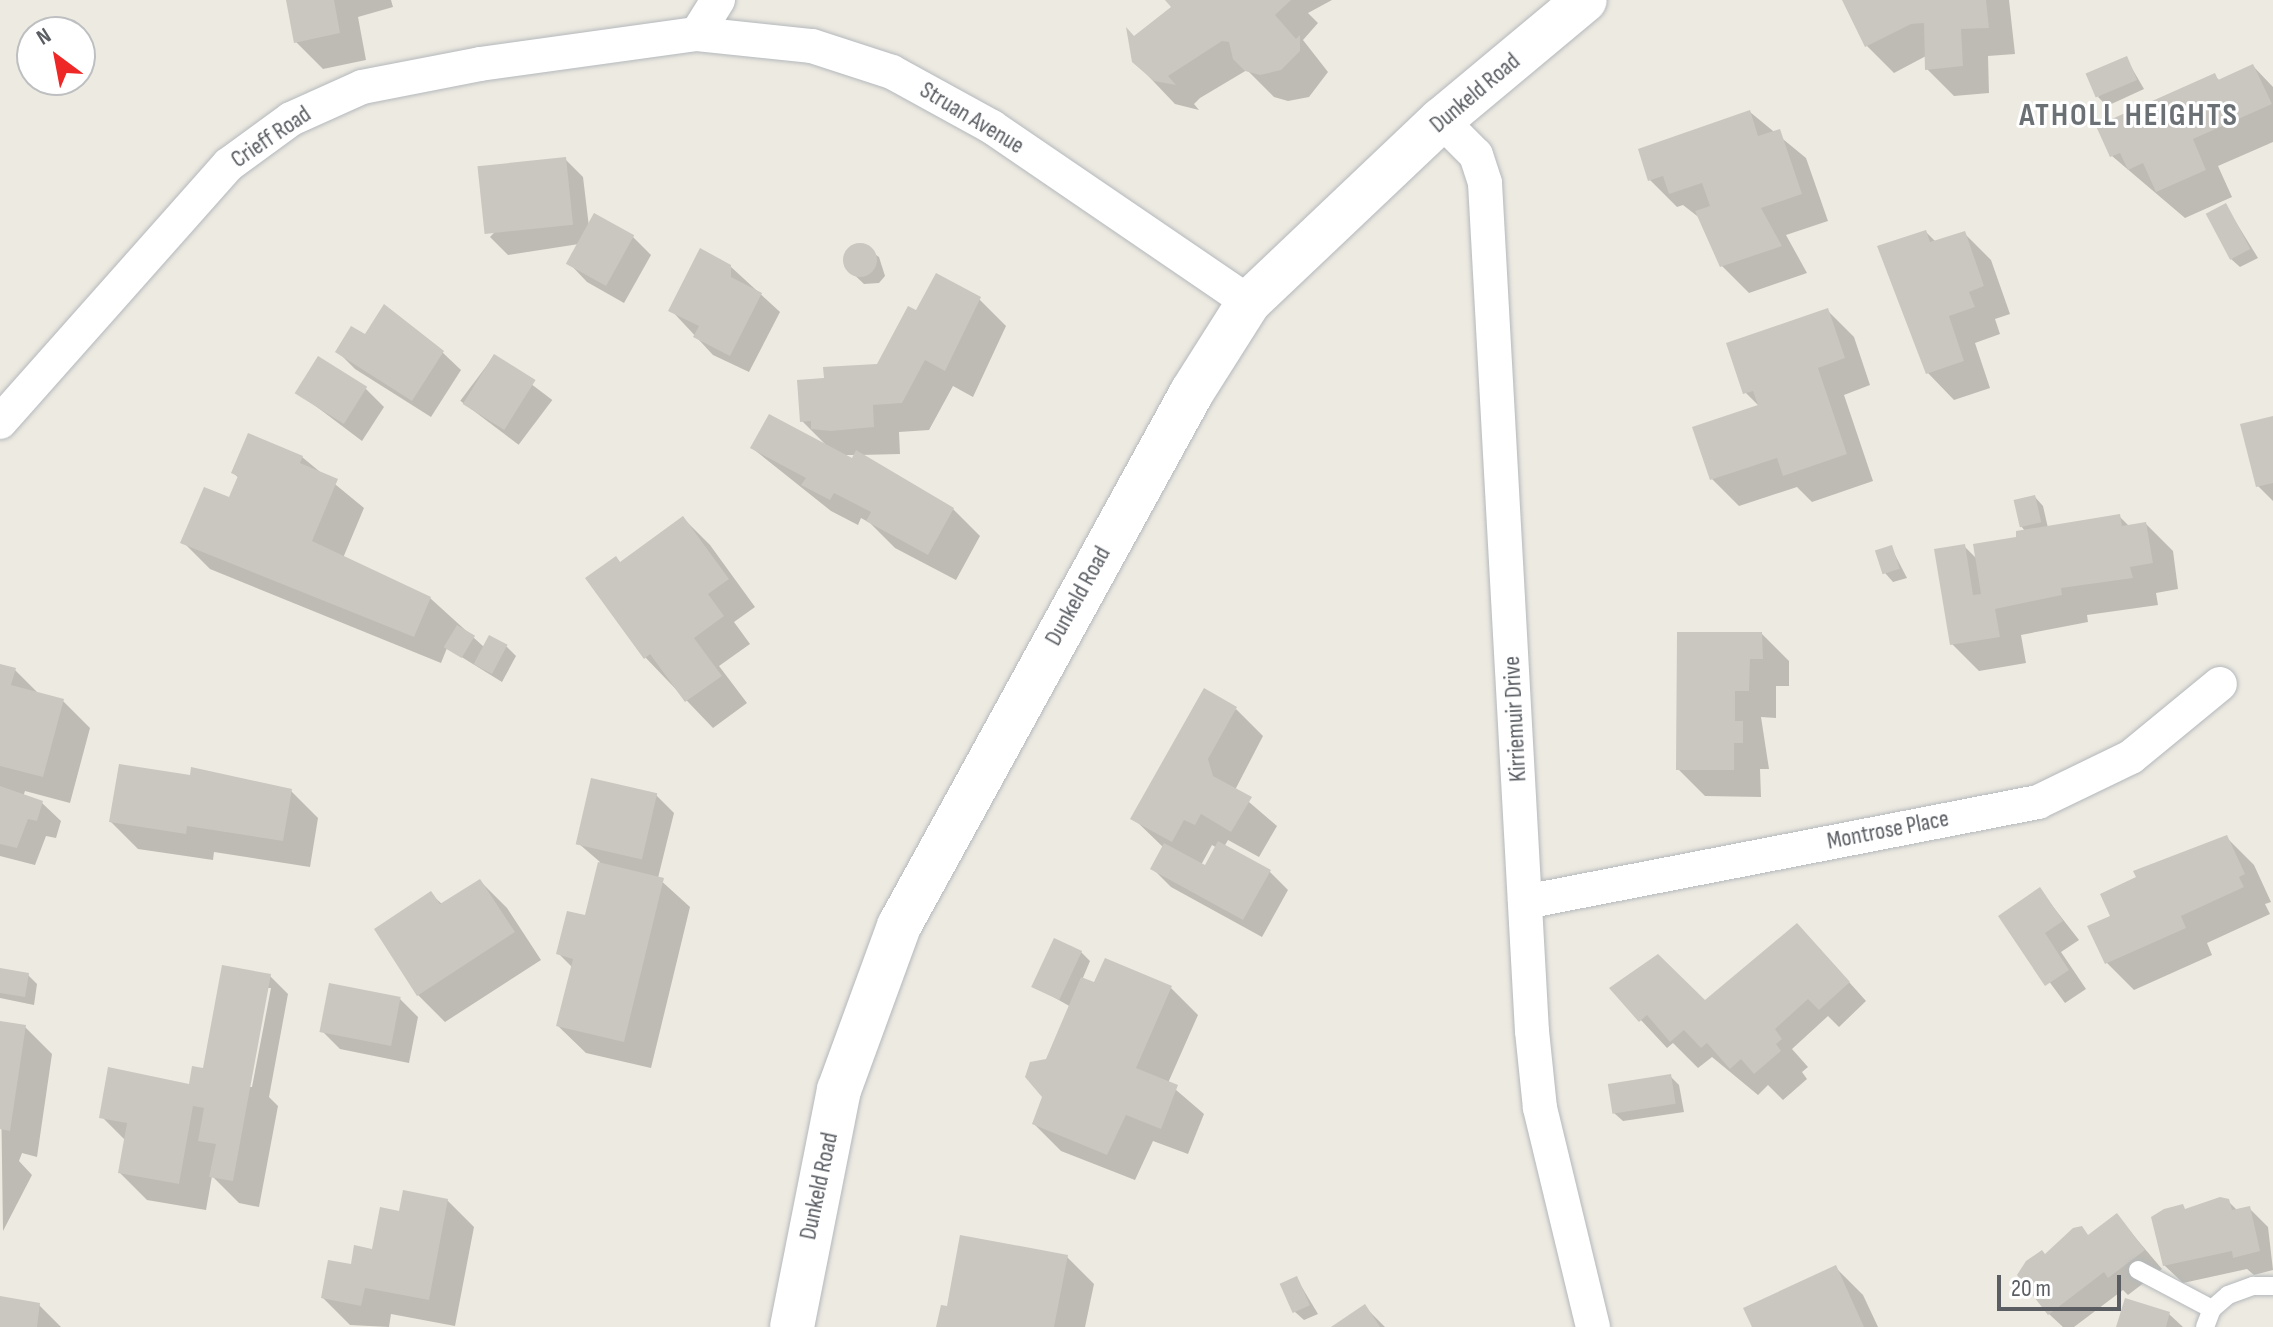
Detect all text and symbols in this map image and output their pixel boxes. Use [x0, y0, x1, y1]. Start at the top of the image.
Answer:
north arrow [16, 16, 96, 96]
text: N [32, 22, 56, 51]
street label: Dunkeld Road [1424, 47, 1526, 139]
street label: Struan Avenue [915, 76, 1029, 160]
district label: ATHOLL HEIGHTS [2019, 97, 2239, 135]
street label: Crieff Road [226, 100, 316, 174]
street label: Dunkeld Road [1039, 541, 1117, 651]
street label: Kirriemuir Drive [1497, 655, 1533, 783]
street label: Montrose Place [1825, 804, 1951, 856]
street label: Dunkeld Road [794, 1130, 844, 1242]
scale bar [2001, 1259, 2125, 1309]
text: 20 m [2011, 1274, 2051, 1303]

